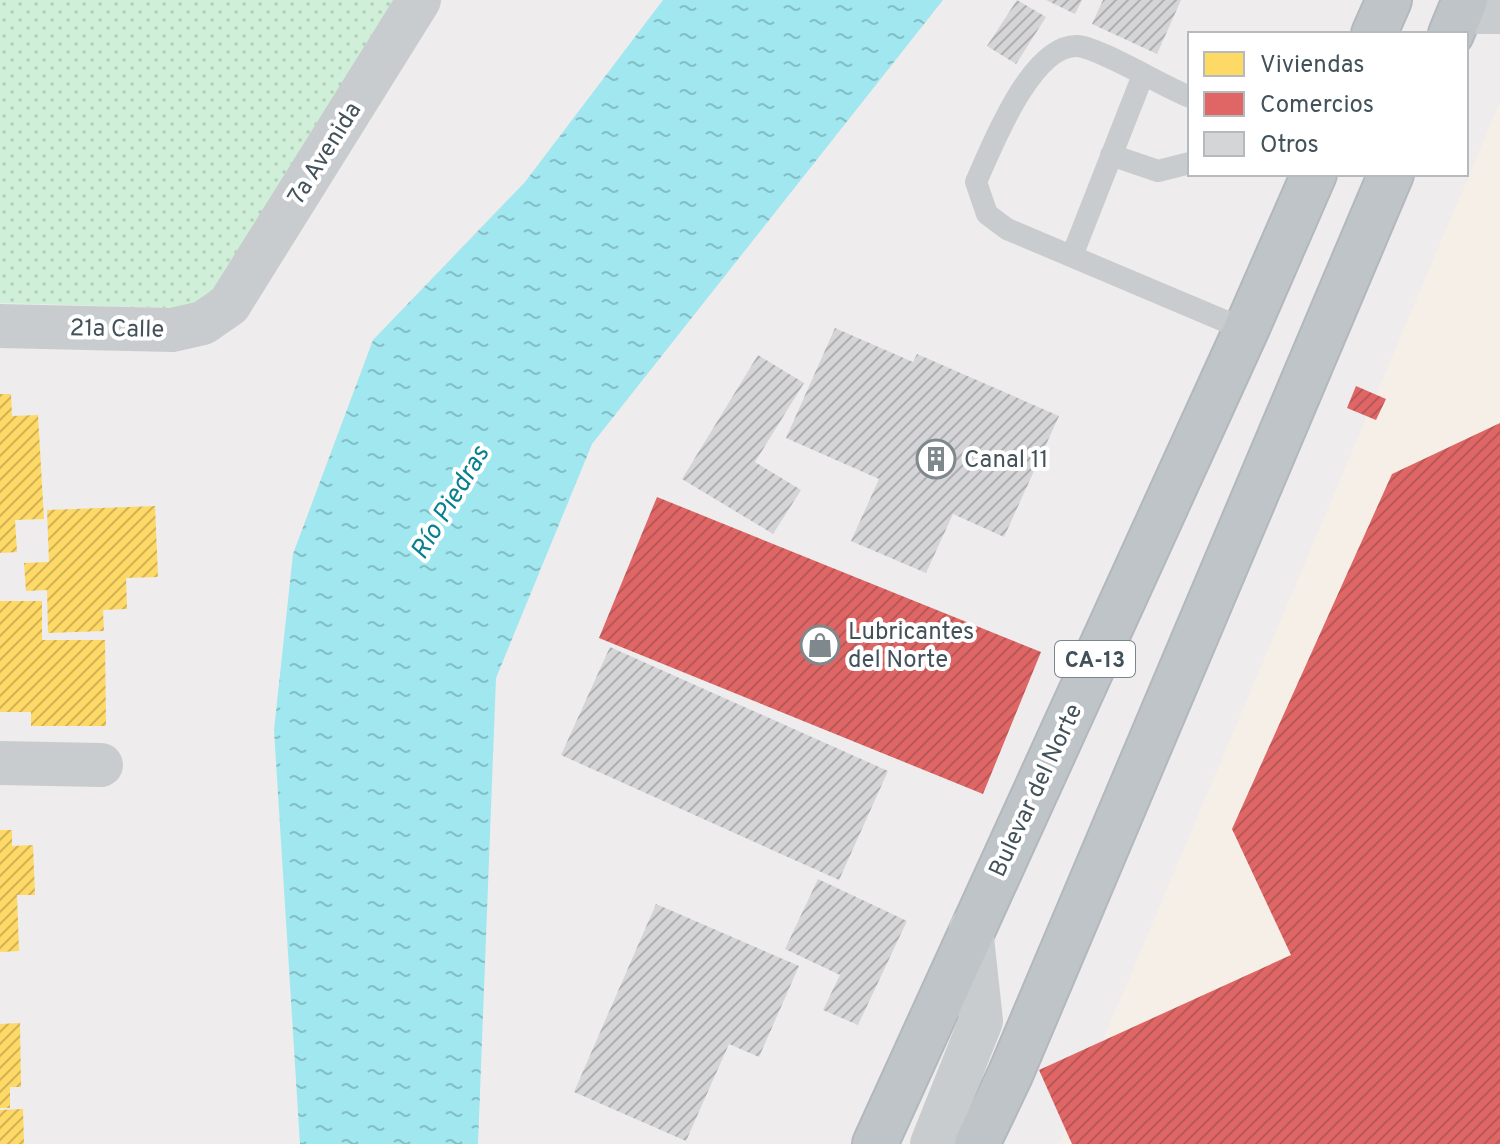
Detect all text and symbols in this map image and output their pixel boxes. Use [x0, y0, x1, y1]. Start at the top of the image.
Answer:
legend [1188, 32, 1468, 176]
text: Viviendas [1260, 51, 1365, 81]
text: Comercios [1260, 91, 1374, 121]
street label: 7a Avenida [282, 97, 369, 211]
text: Otros [1260, 131, 1319, 161]
street label: 21a Calle [69, 314, 165, 346]
building icon: Canal 11 [915, 438, 957, 480]
water label: Río Piedras [404, 439, 499, 566]
place label: Canal 11 [964, 446, 1049, 476]
place label: Lubricantes del Norte [848, 618, 974, 676]
shop icon: Lubricantes del Norte [799, 624, 841, 666]
road number: CA-13 [1055, 641, 1135, 677]
street label: Bulevar del Norte [984, 699, 1090, 882]

